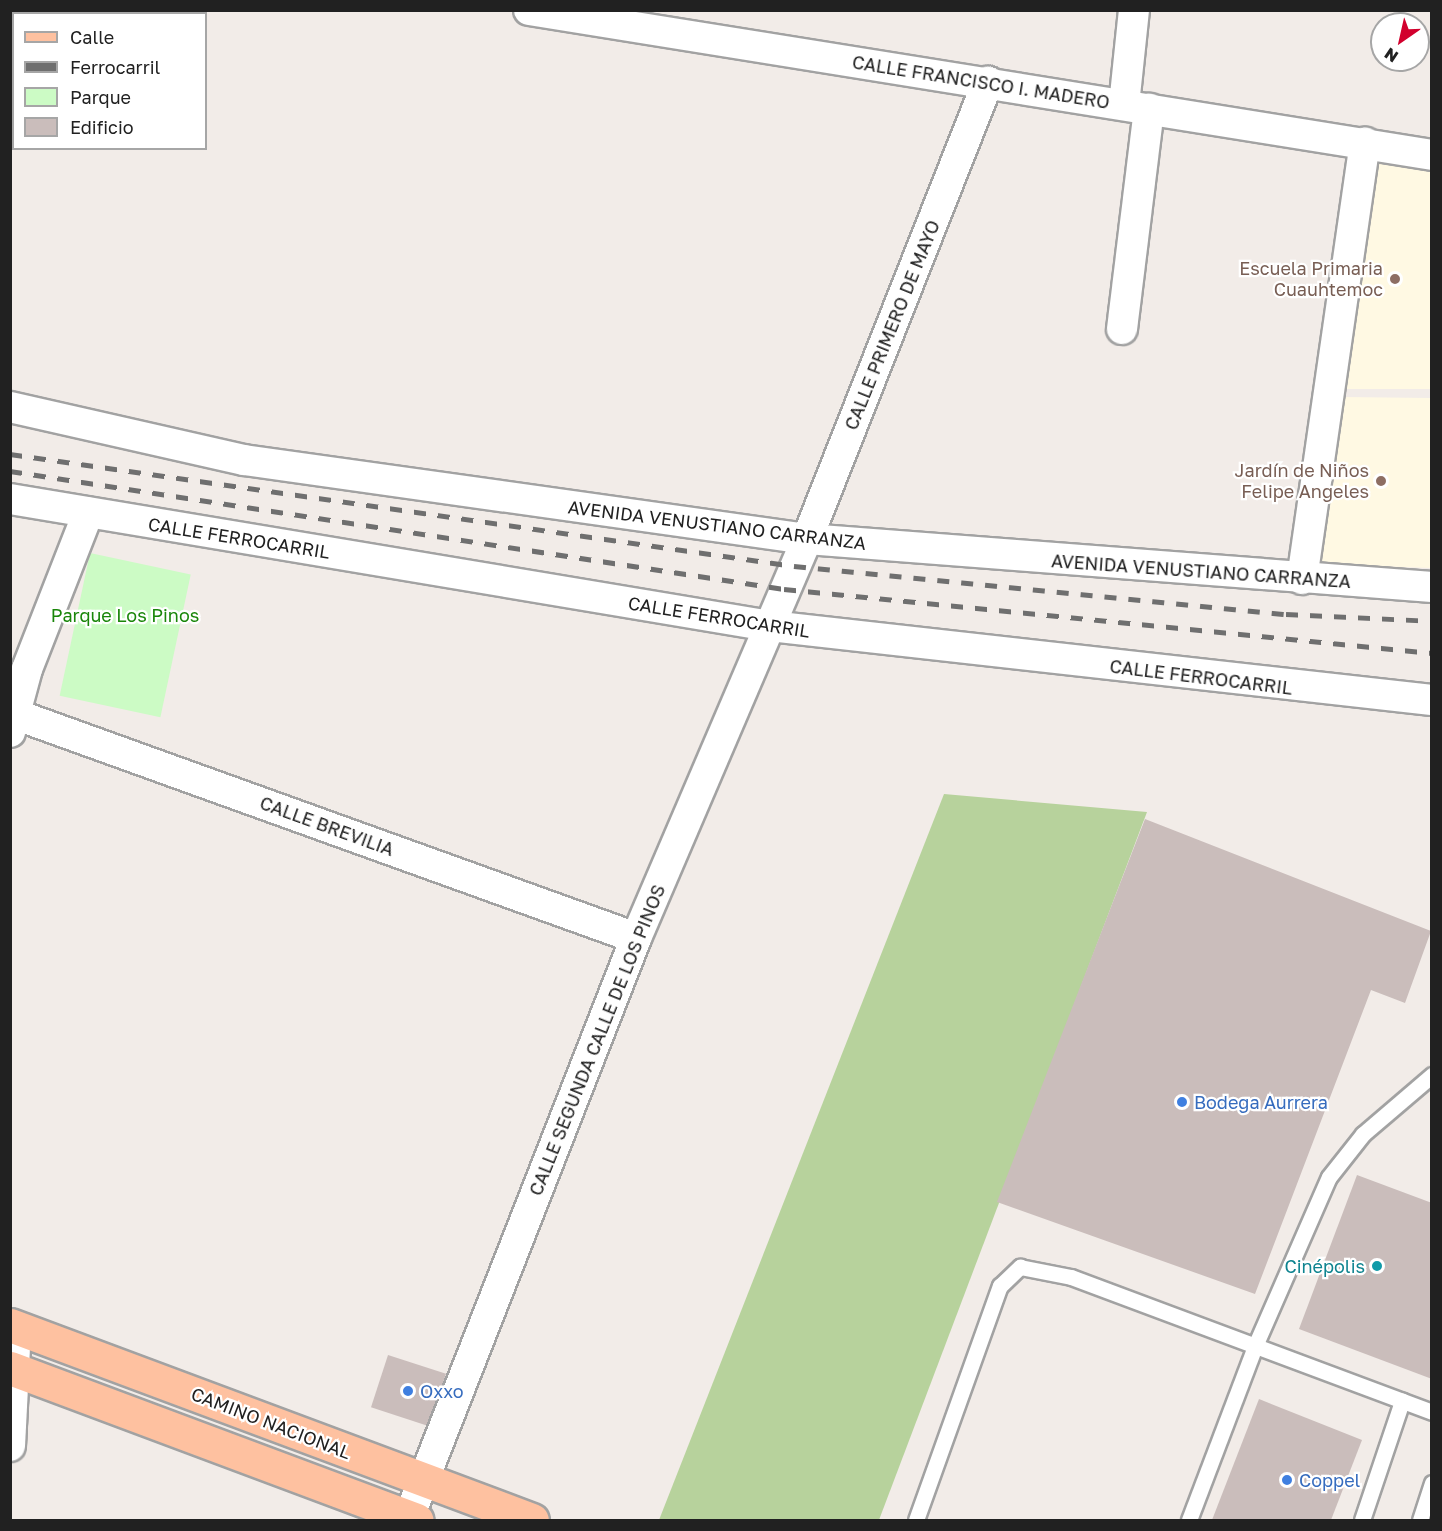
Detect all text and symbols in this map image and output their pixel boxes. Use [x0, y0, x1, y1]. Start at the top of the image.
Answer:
legend [12, 12, 207, 150]
north arrow [1370, 12, 1430, 72]
text: Calle [70, 26, 114, 48]
text: N [1380, 44, 1402, 67]
street label: CALLE FRANCISCO I. MADERO [851, 51, 1111, 113]
text: Ferrocarril [70, 56, 160, 78]
text: Parque [70, 86, 131, 108]
text: Edificio [70, 116, 134, 138]
street label: CALLE PRIMERO DE MAYO [840, 217, 944, 433]
place label: Escuela Primaria Cuauhtemoc [1239, 258, 1383, 300]
marker: Escuela Primaria Cuauhtemoc [1388, 272, 1402, 286]
place label: Jardín de Niños Felipe Angeles [1235, 460, 1369, 502]
marker: Jardín de Niños Felipe Angeles [1374, 474, 1388, 488]
street label: AVENIDA VENUSTIANO CARRANZA [567, 496, 867, 554]
street label: CALLE FERROCARRIL [147, 513, 331, 563]
street label: AVENIDA VENUSTIANO CARRANZA [1051, 550, 1351, 592]
street label: CALLE FERROCARRIL [627, 592, 811, 642]
park label: Parque Los Pinos [51, 604, 199, 626]
street label: CALLE FERROCARRIL [1108, 655, 1294, 699]
street label: CALLE BREVILIA [257, 792, 397, 860]
street label: CALLE SEGUNDA CALLE DE LOS PINOS [525, 881, 669, 1199]
place label: Bodega Aurrera [1194, 1091, 1328, 1113]
marker: Bodega Aurrera [1175, 1095, 1189, 1109]
place label: Cinépolis [1284, 1255, 1365, 1277]
marker: Cinépolis [1370, 1259, 1384, 1273]
place label: Oxxo [420, 1380, 464, 1402]
street label: CAMINO NACIONAL [188, 1383, 354, 1463]
marker: Oxxo [401, 1384, 415, 1398]
place label: Coppel [1299, 1469, 1360, 1491]
marker: Coppel [1280, 1473, 1294, 1487]

